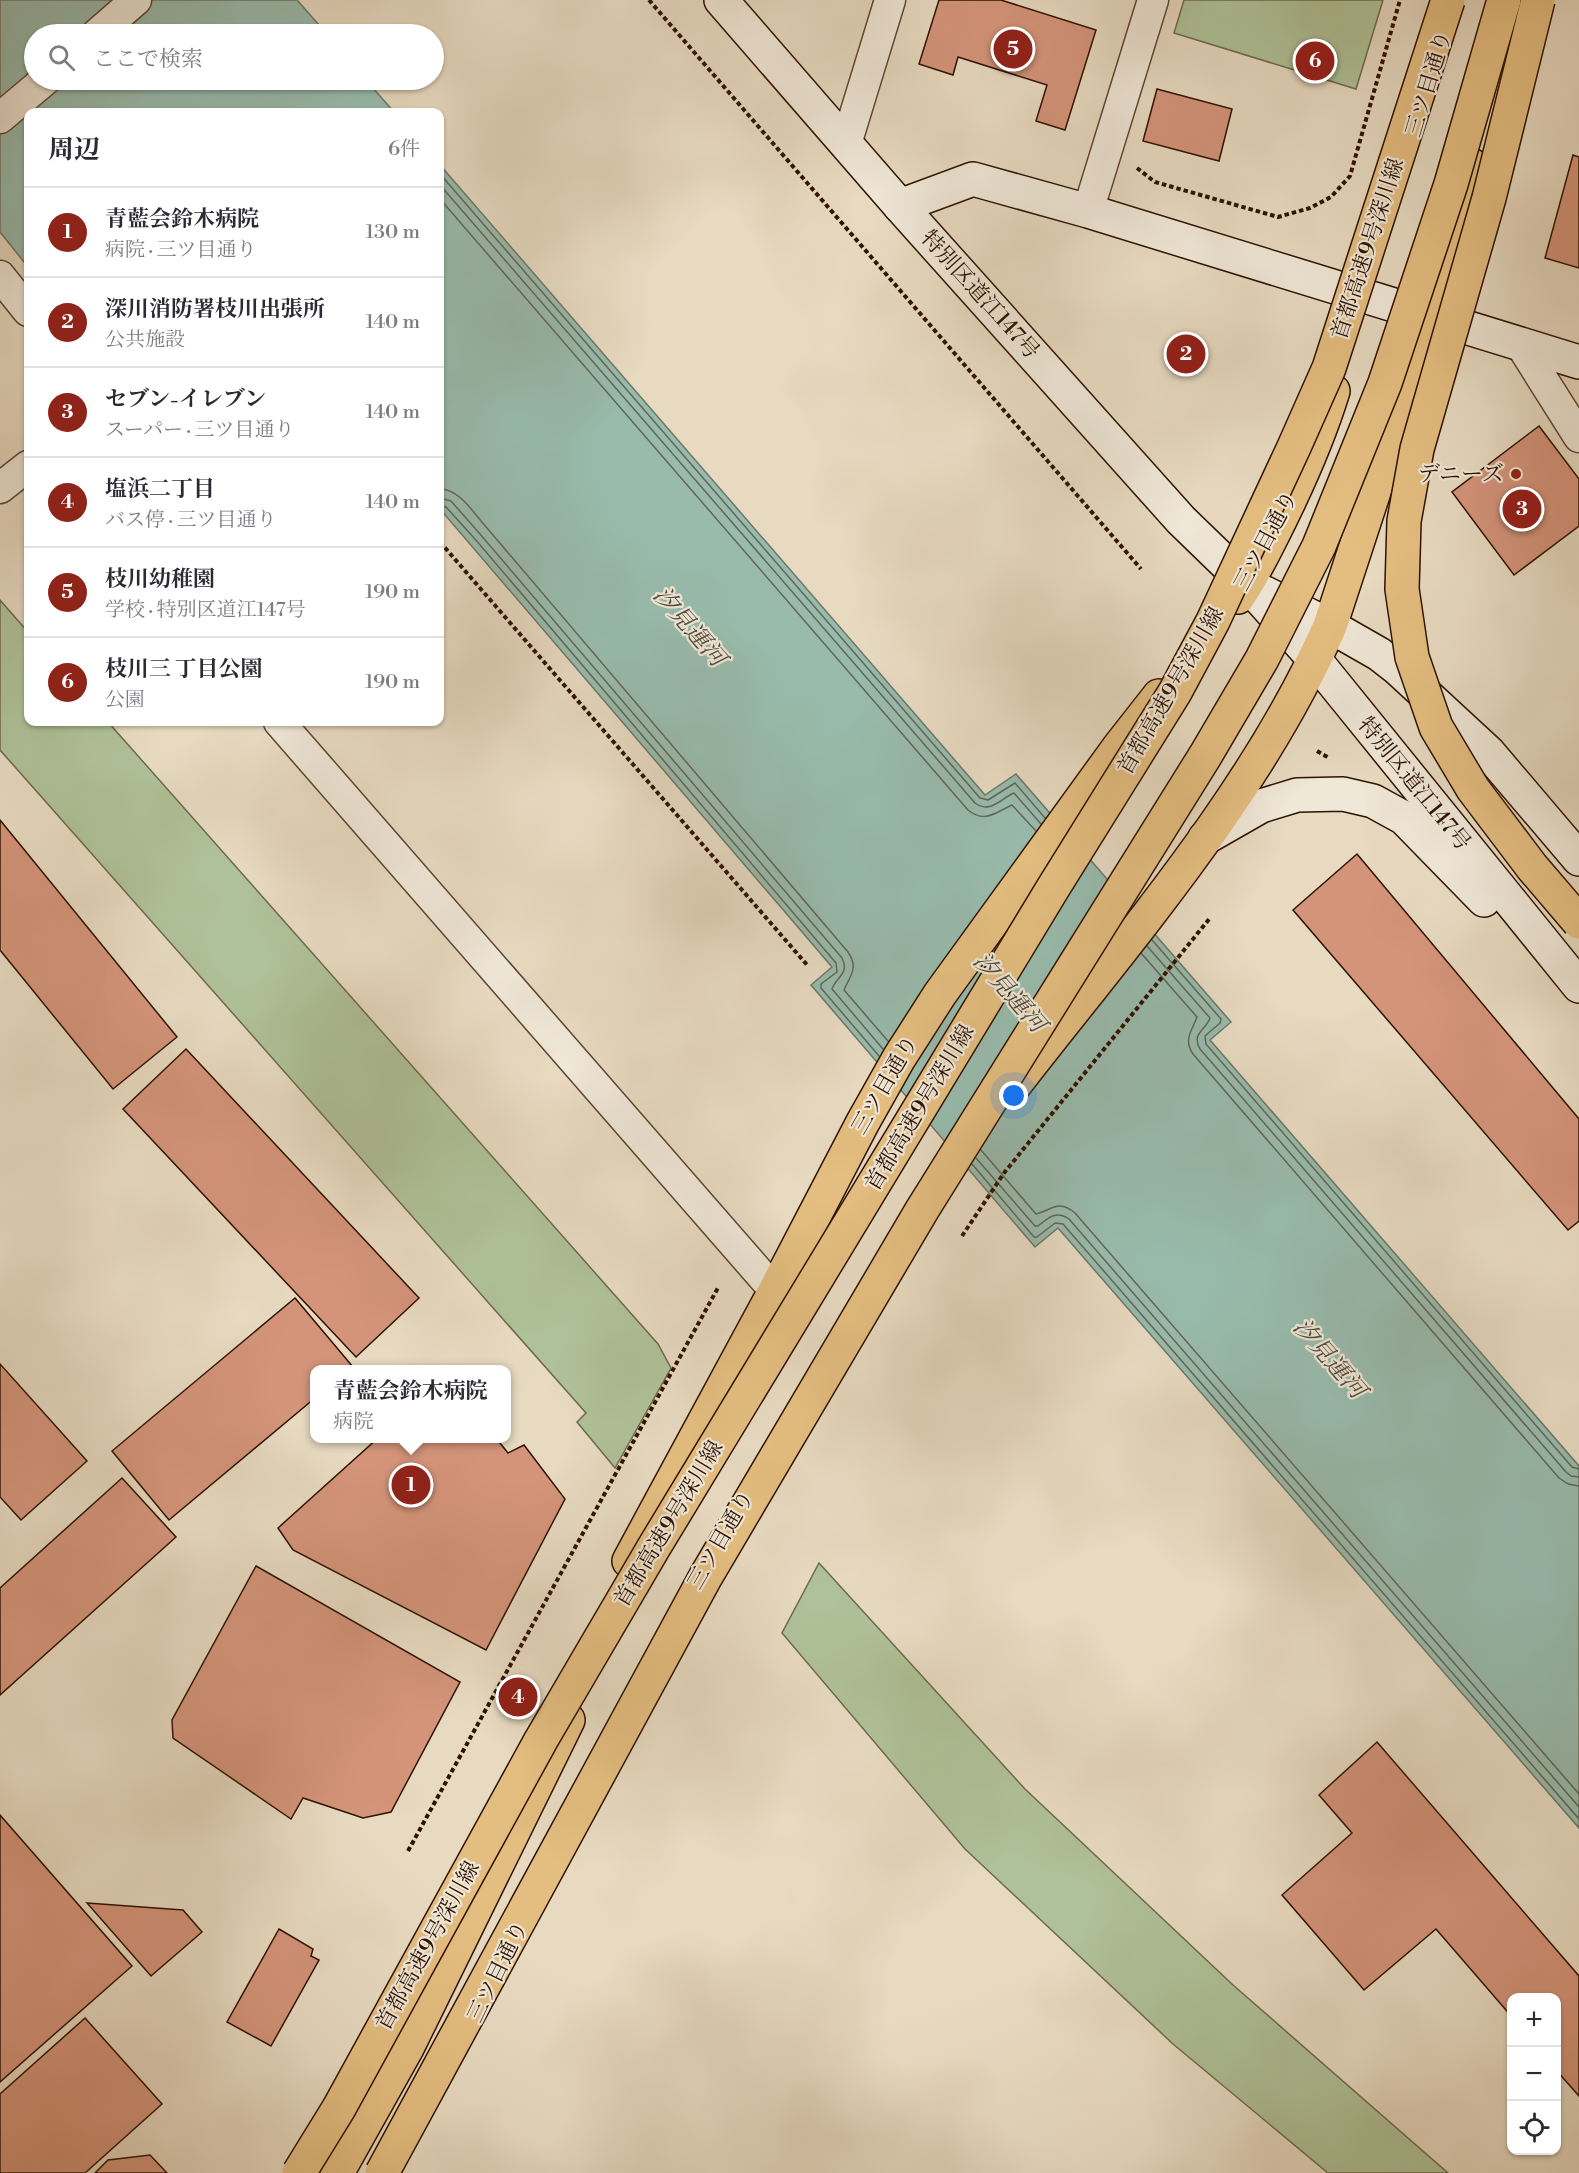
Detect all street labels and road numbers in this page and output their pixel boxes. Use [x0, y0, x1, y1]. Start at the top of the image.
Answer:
street label: 三ツ目通り [1400, 27, 1458, 141]
street label: 首都高速9号深川線 [1326, 155, 1410, 343]
street label: 特別区道江147号 [915, 225, 1045, 365]
street label: 三ツ目通り [1228, 486, 1304, 596]
street label: 首都高速9号深川線 [1112, 602, 1230, 780]
street label: 特別区道江147号 [1352, 712, 1476, 856]
street label: 首都高速9号深川線 [860, 1020, 980, 1196]
street label: 三ツ目通り [846, 1031, 924, 1139]
street label: 首都高速9号深川線 [609, 1436, 729, 1612]
street label: 三ツ目通り [682, 1486, 760, 1594]
street label: 首都高速9号深川線 [370, 1857, 486, 2035]
street label: 三ツ目通り [462, 1917, 534, 2027]

